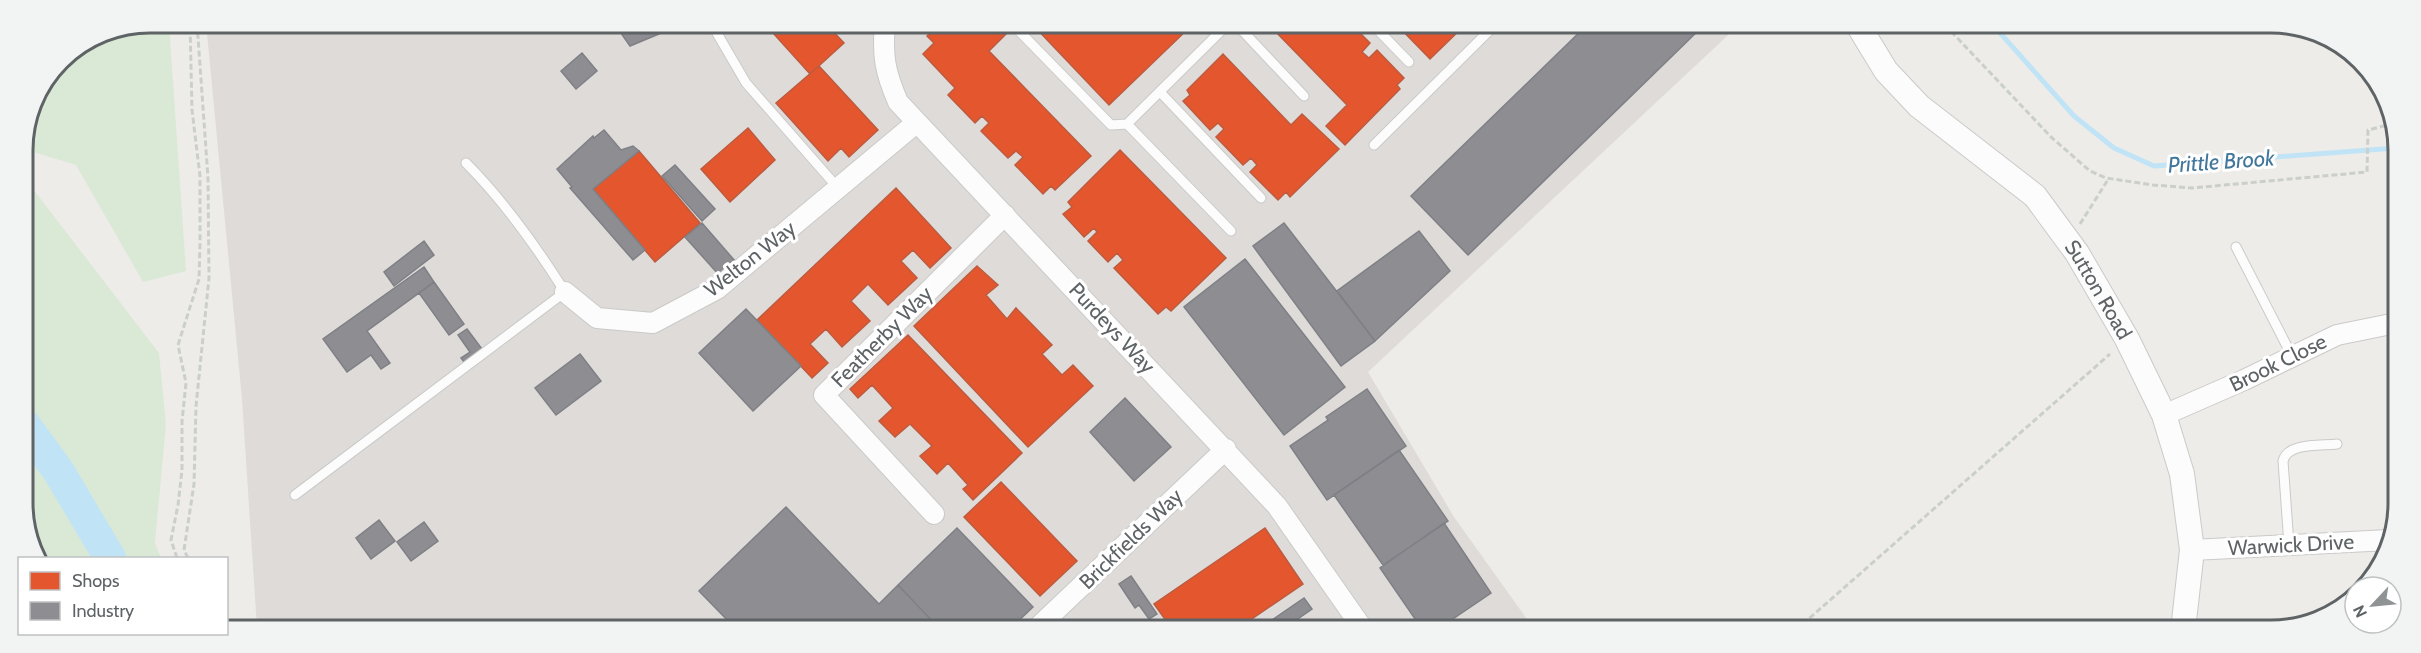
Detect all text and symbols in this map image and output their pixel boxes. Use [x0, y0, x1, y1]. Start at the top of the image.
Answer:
water label: Prittle Brook [2167, 144, 2276, 179]
street label: Welton Way [699, 215, 801, 302]
street label: Sutton Road [2060, 235, 2137, 344]
street label: Purdeys Way [1064, 277, 1161, 378]
street label: Featherby Way [826, 281, 938, 392]
street label: Brook Close [2225, 328, 2331, 397]
street label: Brickfields Way [1074, 483, 1188, 594]
street label: Warwick Drive [2227, 529, 2355, 560]
legend [18, 557, 228, 635]
text: Shops [72, 570, 120, 592]
north arrow [2343, 575, 2403, 635]
text: Industry [72, 600, 134, 622]
text: N [2349, 602, 2371, 621]

